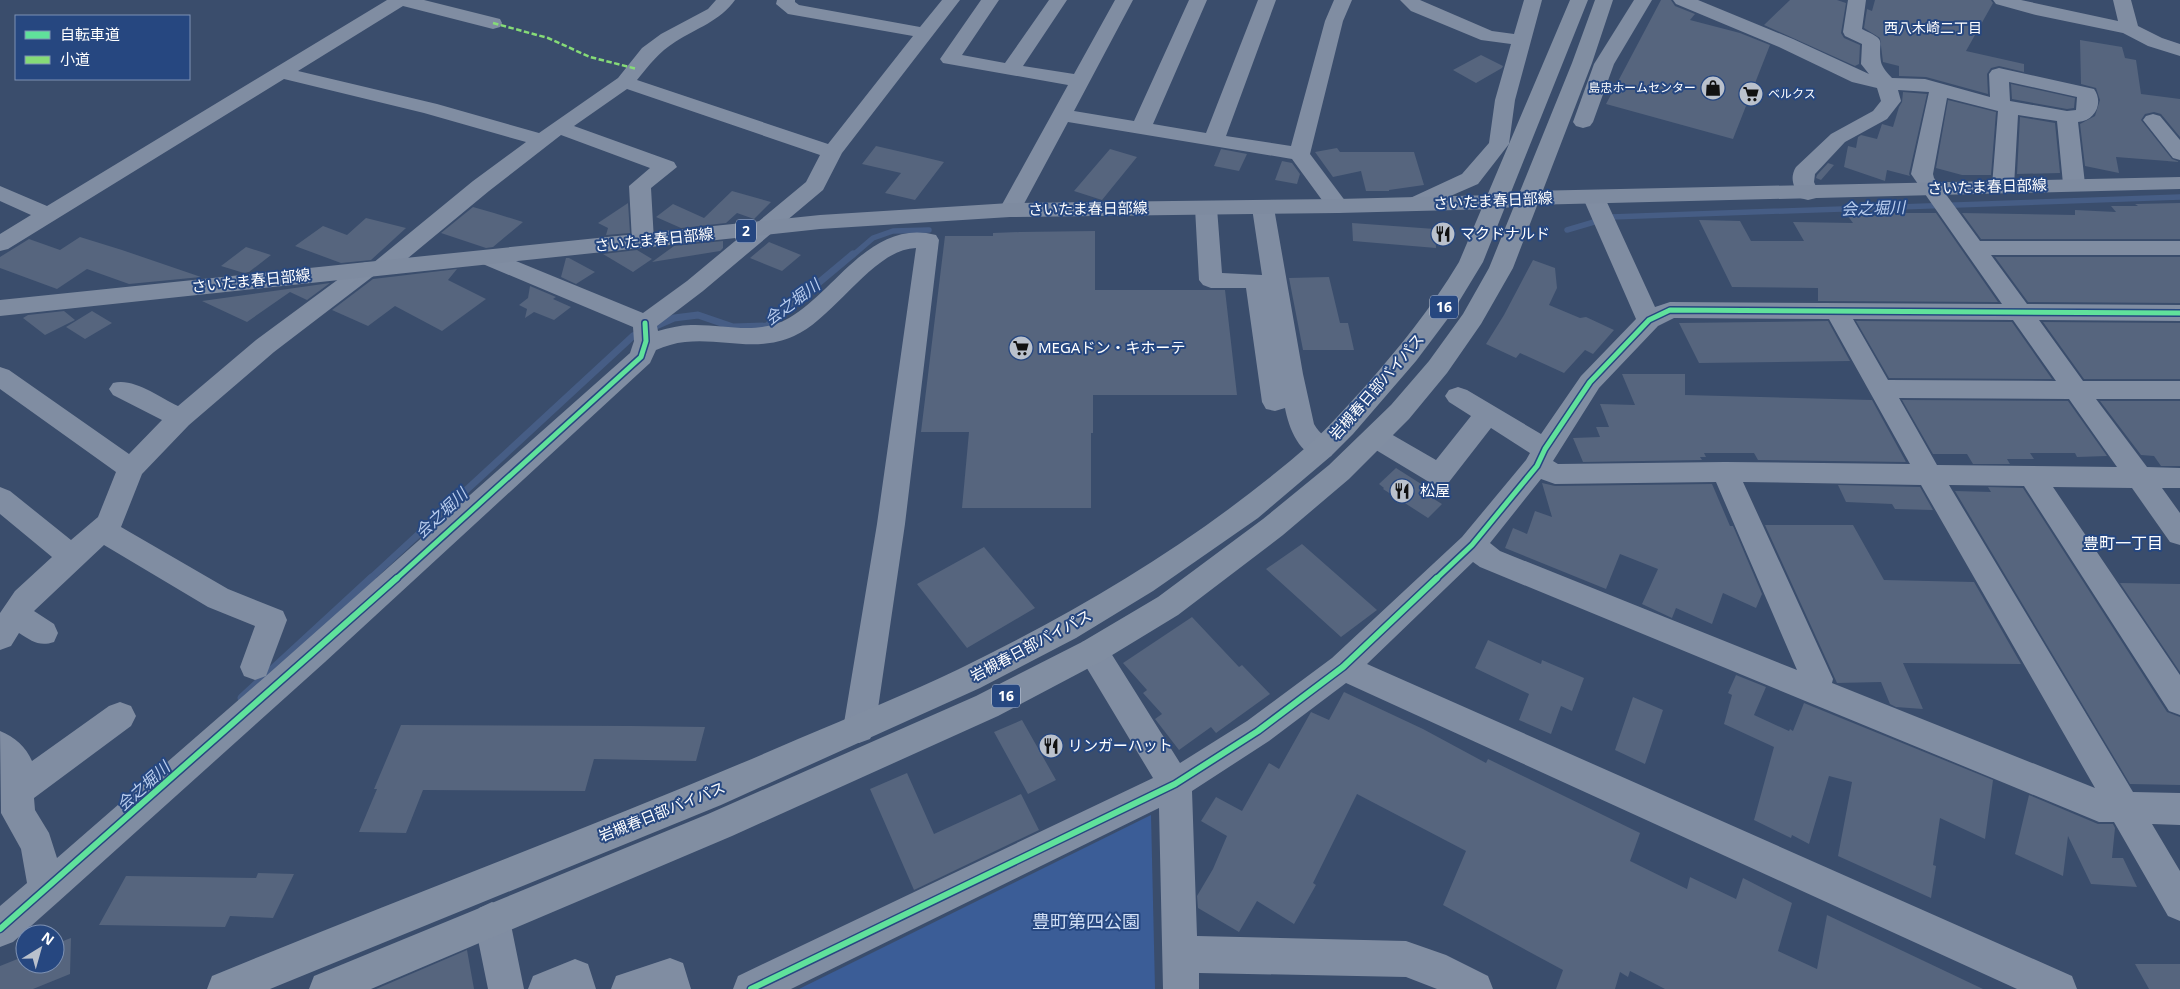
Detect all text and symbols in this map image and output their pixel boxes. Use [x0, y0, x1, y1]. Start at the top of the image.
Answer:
legend [15, 15, 190, 80]
district label: 西八木崎二丁目 [1884, 18, 1982, 37]
text: 自転車道 [60, 24, 120, 44]
text: 小道 [60, 49, 90, 69]
shop icon: 島忠ホームセンター [1700, 75, 1726, 101]
place label: 島忠ホームセンター [1588, 79, 1696, 96]
supermarket icon: ベルクス [1738, 81, 1764, 107]
place label: ベルクス [1768, 85, 1816, 102]
street label: さいたま春日部線 [1927, 174, 2047, 198]
street label: さいたま春日部線 [1433, 187, 1553, 213]
water label: 会之堀川 [1841, 196, 1907, 220]
street label: さいたま春日部線 [1028, 197, 1148, 219]
road number: 2 [736, 220, 756, 242]
restaurant icon: マクドナルド [1430, 221, 1456, 247]
street label: さいたま春日部線 [593, 223, 714, 255]
place label: マクドナルド [1460, 223, 1550, 243]
street label: さいたま春日部線 [190, 264, 311, 296]
water label: 会之堀川 [760, 273, 826, 330]
road number: 16 [1430, 296, 1458, 318]
street label: 岩槻春日部バイパス [1325, 329, 1428, 444]
supermarket icon: MEGAドン・キホーテ [1008, 335, 1034, 361]
place label: MEGAドン・キホーテ [1038, 337, 1185, 357]
restaurant icon: 松屋 [1389, 478, 1415, 504]
place label: 松屋 [1420, 480, 1450, 500]
water label: 会之堀川 [410, 482, 473, 543]
district label: 豊町一丁目 [2083, 532, 2163, 554]
street label: 岩槻春日部バイパス [966, 605, 1095, 686]
road number: 16 [992, 684, 1020, 708]
restaurant icon: リンガーハット [1038, 733, 1064, 759]
place label: リンガーハット [1068, 735, 1173, 755]
water label: 会之堀川 [112, 755, 176, 816]
street label: 岩槻春日部バイパス [595, 777, 728, 846]
park label: 豊町第四公園 [1032, 909, 1140, 933]
north arrow [15, 924, 65, 974]
text: N [38, 927, 58, 949]

